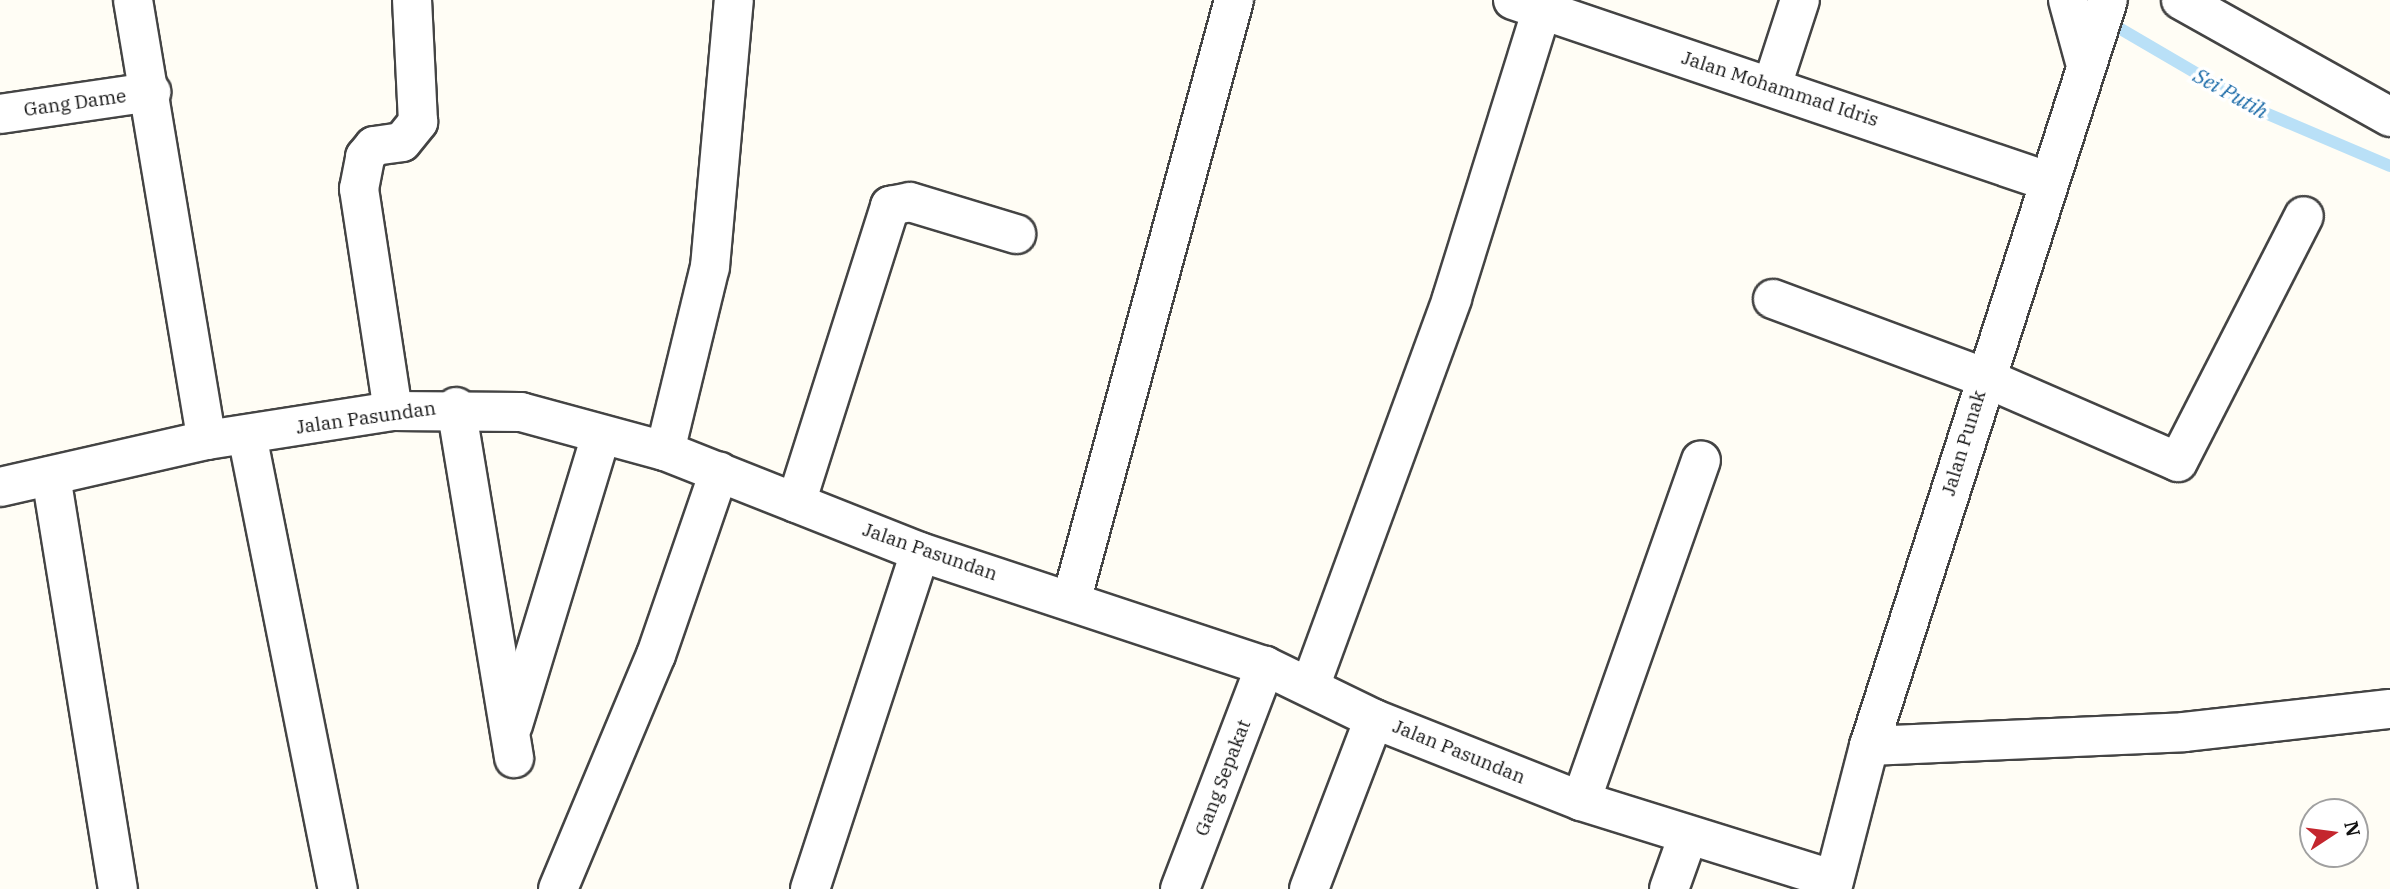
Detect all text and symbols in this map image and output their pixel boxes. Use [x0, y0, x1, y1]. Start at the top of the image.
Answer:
street label: Jalan Mohammad Idris [1679, 46, 1881, 132]
water label: Sei Putih [2189, 62, 2273, 124]
street label: Gang Dame [22, 85, 128, 121]
street label: Jalan Punak [1937, 388, 1991, 498]
street label: Jalan Pasundan [295, 397, 437, 439]
street label: Jalan Pasundan [860, 518, 1000, 586]
street label: Jalan Pasundan [1389, 715, 1529, 789]
street label: Gang Sepakat [1190, 717, 1256, 839]
north arrow [2299, 798, 2369, 868]
text: N [2339, 819, 2366, 839]

